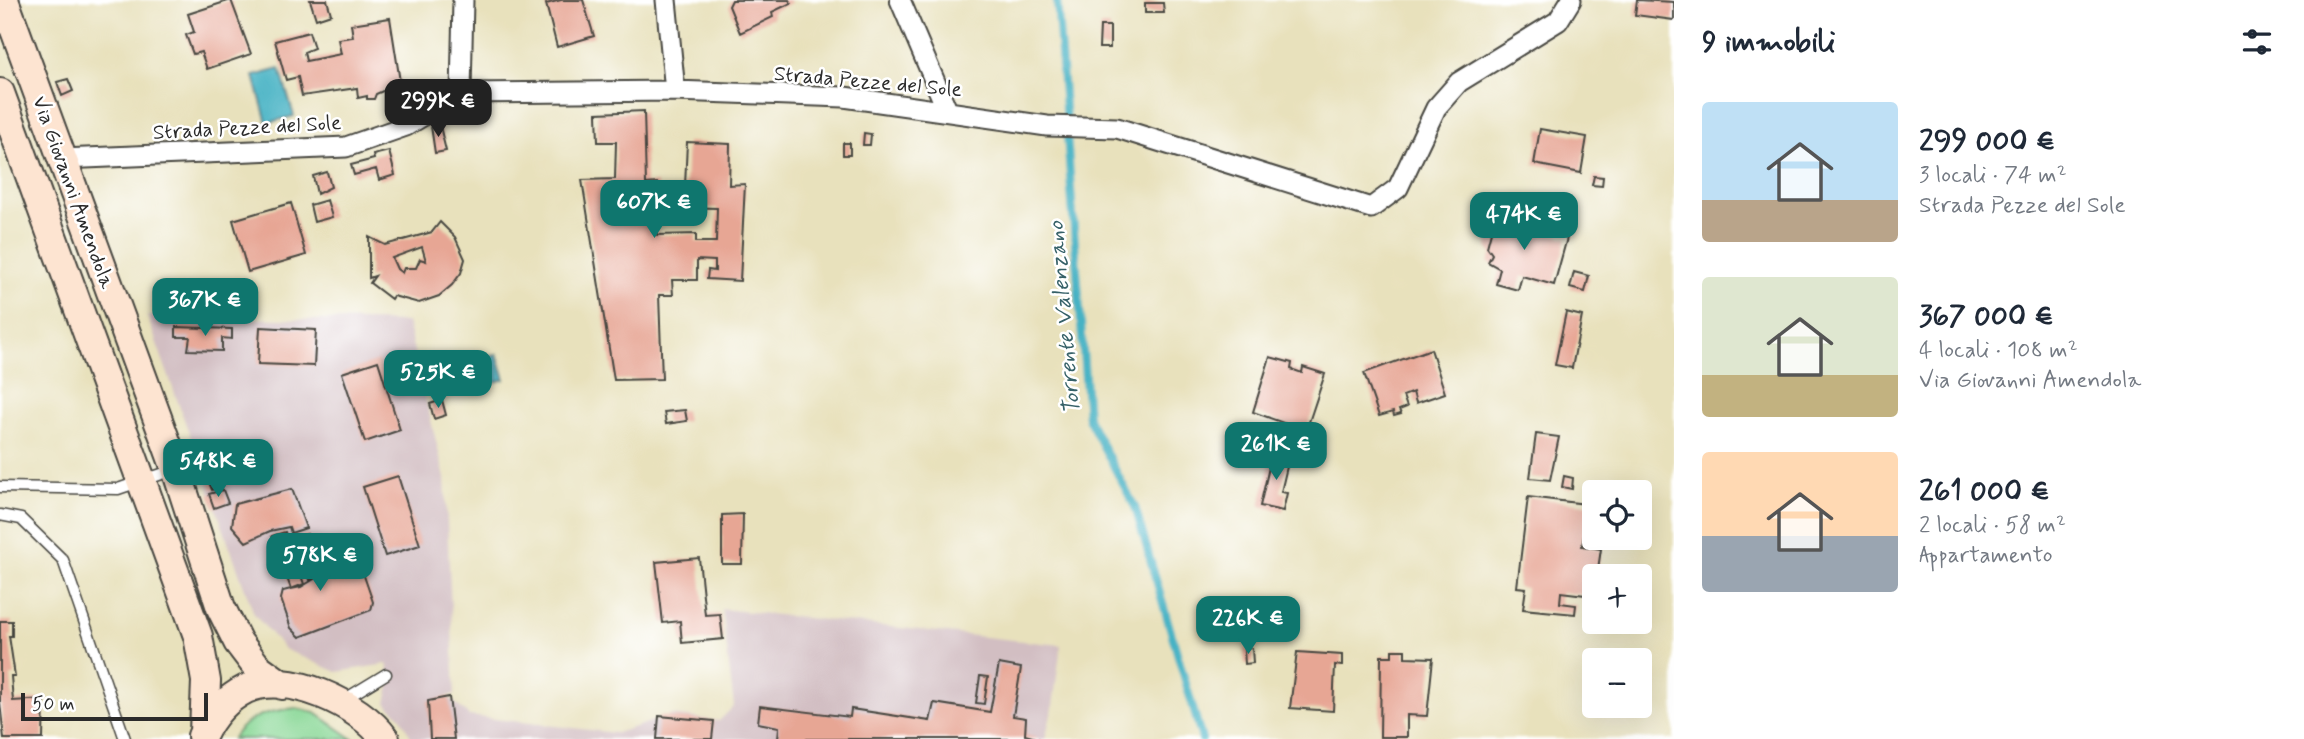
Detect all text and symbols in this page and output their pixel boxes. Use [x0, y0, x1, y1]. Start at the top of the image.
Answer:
text: 9 immobili [1702, 23, 1836, 62]
icon: filters [2238, 23, 2276, 61]
street label: Strada Pezze del Sole [773, 60, 963, 104]
pin: 299K € [381, 80, 495, 139]
text: 299K € [401, 87, 475, 117]
street label: Via Giovanni Amendola [25, 92, 121, 293]
street label: Strada Pezze del Sole [152, 109, 342, 147]
text: 299 000 € [1919, 122, 2055, 161]
icon: home [1758, 130, 1842, 214]
text: 3 locali · 74 m² [1919, 161, 2067, 191]
pin: 607K € [597, 180, 711, 240]
text: 607K € [616, 188, 692, 218]
text: Strada Pezze del Sole [1919, 191, 2126, 221]
pin: 474K € [1467, 192, 1581, 252]
text: 474K € [1486, 200, 1562, 230]
water label: Torrente Valenzano [1041, 219, 1088, 416]
pin: 367K € [148, 278, 262, 338]
text: 367K € [168, 286, 242, 316]
text: 367 000 € [1919, 297, 2054, 336]
icon: home [1758, 305, 1842, 389]
text: 4 locali · 108 m² [1919, 336, 2078, 366]
pin: 525K € [381, 350, 495, 410]
text: 525K € [400, 358, 476, 388]
text: Via Giovanni Amendola [1919, 366, 2141, 396]
pin: 261K € [1219, 422, 1333, 482]
text: 261K € [1241, 430, 1311, 460]
pin: 548K € [161, 440, 275, 499]
text: 548K € [179, 447, 257, 477]
text: 261 000 € [1919, 472, 2050, 511]
map controls [1582, 480, 1652, 718]
button: locate [1582, 480, 1652, 550]
icon: home [1758, 480, 1842, 564]
text: 2 locali · 58 m² [1919, 511, 2066, 541]
pin: 578K € [263, 534, 377, 593]
text: 578K € [282, 541, 358, 571]
text: Appartamento [1919, 541, 2053, 571]
button: + [1582, 564, 1652, 634]
pin: 226K € [1191, 596, 1305, 656]
text: 226K € [1212, 604, 1284, 634]
button: − [1582, 648, 1652, 718]
scale bar [21, 690, 208, 722]
text: 50 m [32, 692, 75, 717]

